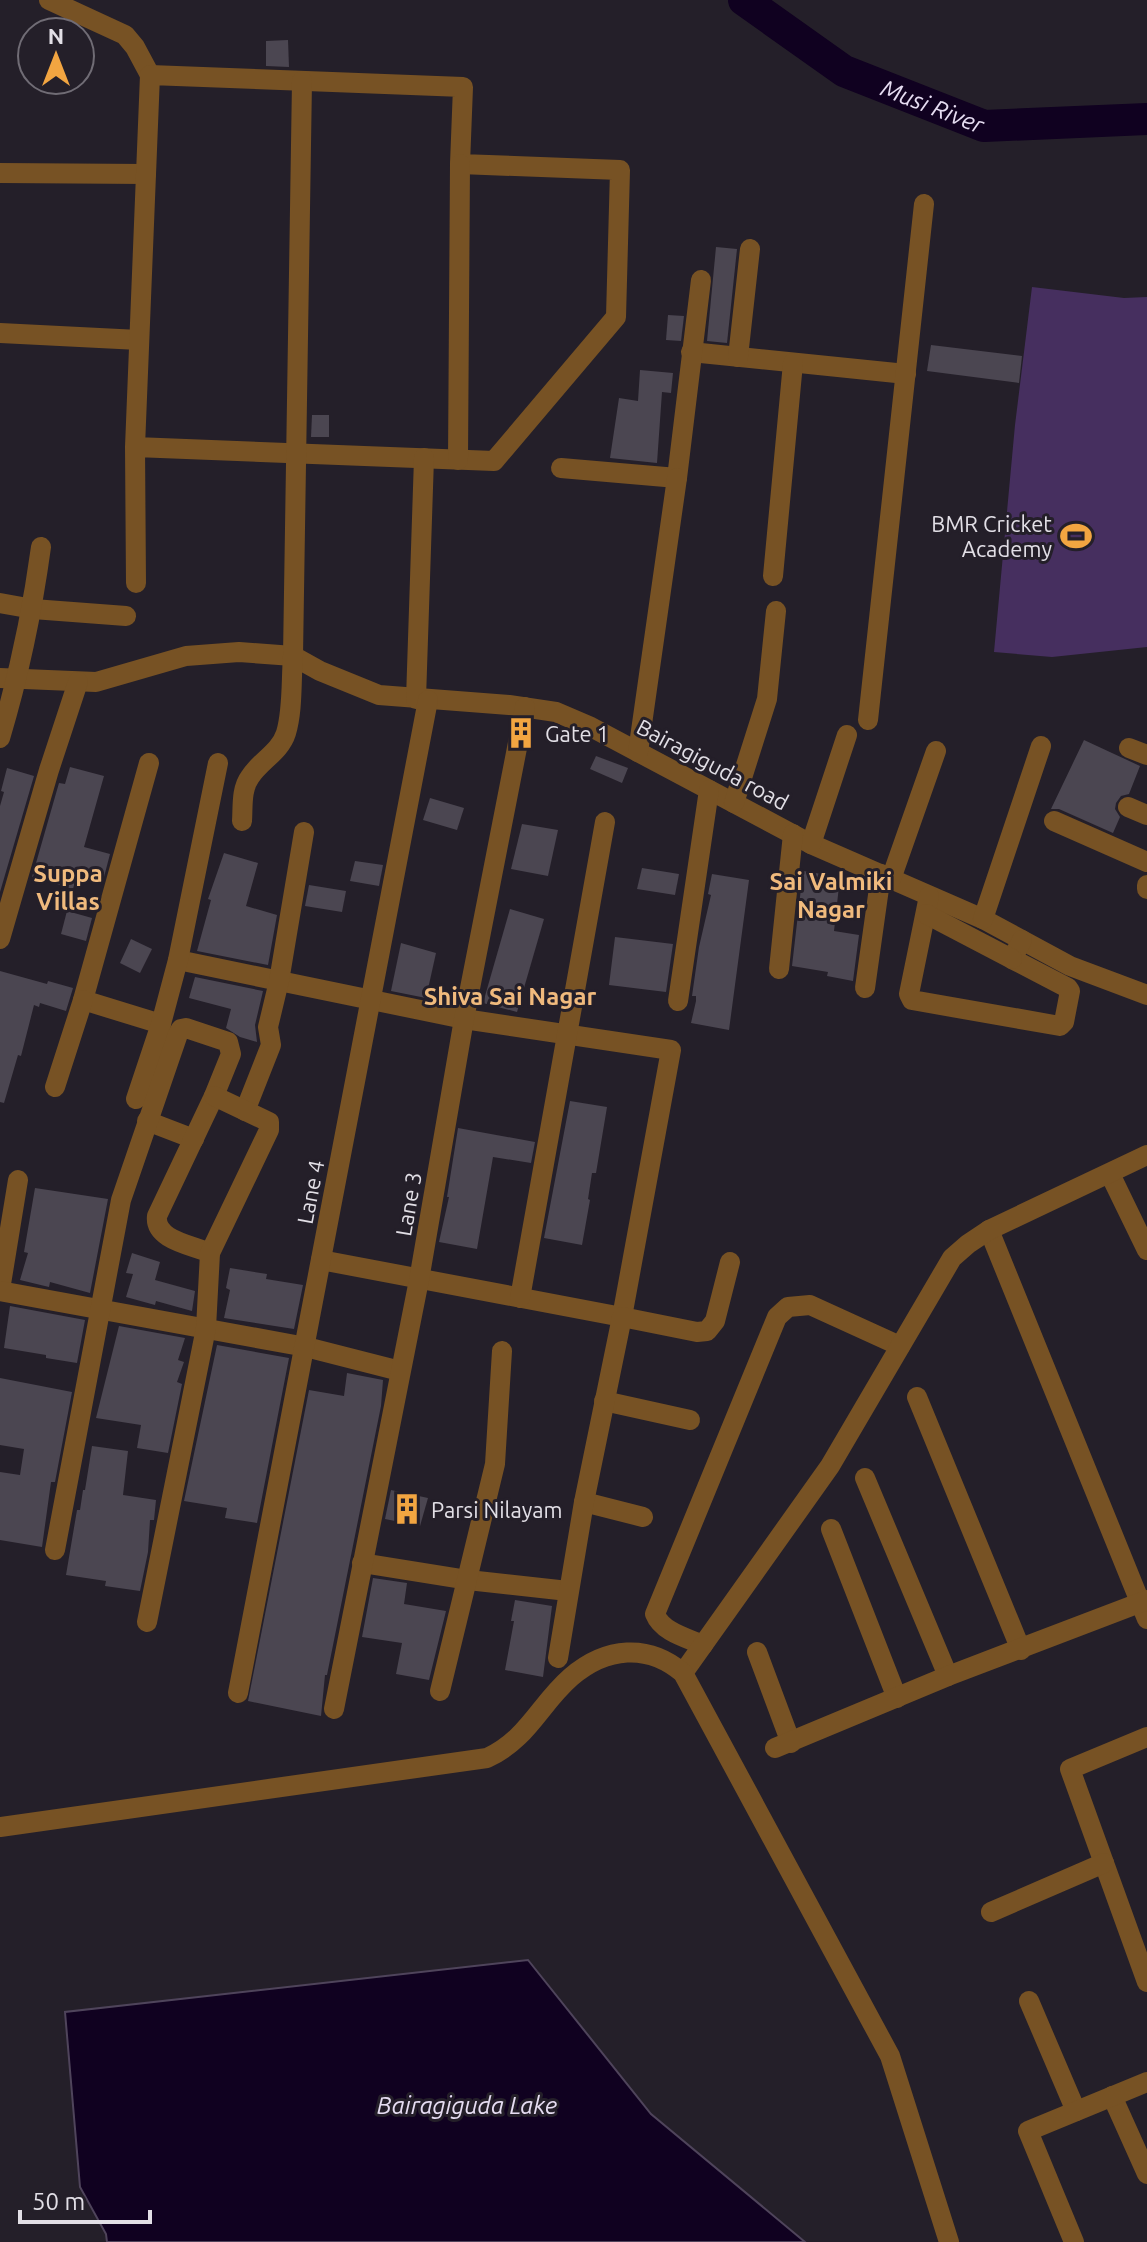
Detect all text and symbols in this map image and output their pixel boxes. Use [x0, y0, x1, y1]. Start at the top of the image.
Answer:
north arrow [16, 16, 96, 96]
text: N [48, 23, 64, 48]
water label: Musi River [877, 74, 989, 139]
place label: BMR Cricket Academy [931, 511, 1052, 561]
sports icon: BMR Cricket Academy [1059, 519, 1093, 553]
street label: Bairagiguda road [633, 714, 793, 814]
building icon: Gate 1 [504, 716, 538, 750]
place label: Gate 1 [545, 721, 609, 746]
district label: Suppa Villas [33, 860, 103, 915]
district label: Sai Valmiki Nagar [769, 868, 893, 923]
district label: Shiva Sai Nagar [424, 983, 596, 1010]
street label: Lane 4 [292, 1158, 328, 1226]
street label: Lane 3 [390, 1170, 426, 1238]
building icon: Parsi Nilayam [390, 1492, 424, 1526]
place label: Parsi Nilayam [431, 1497, 563, 1522]
water label: Bairagiguda Lake [377, 2092, 557, 2119]
scale bar [20, 2174, 150, 2224]
text: 50 m [32, 2188, 85, 2215]

